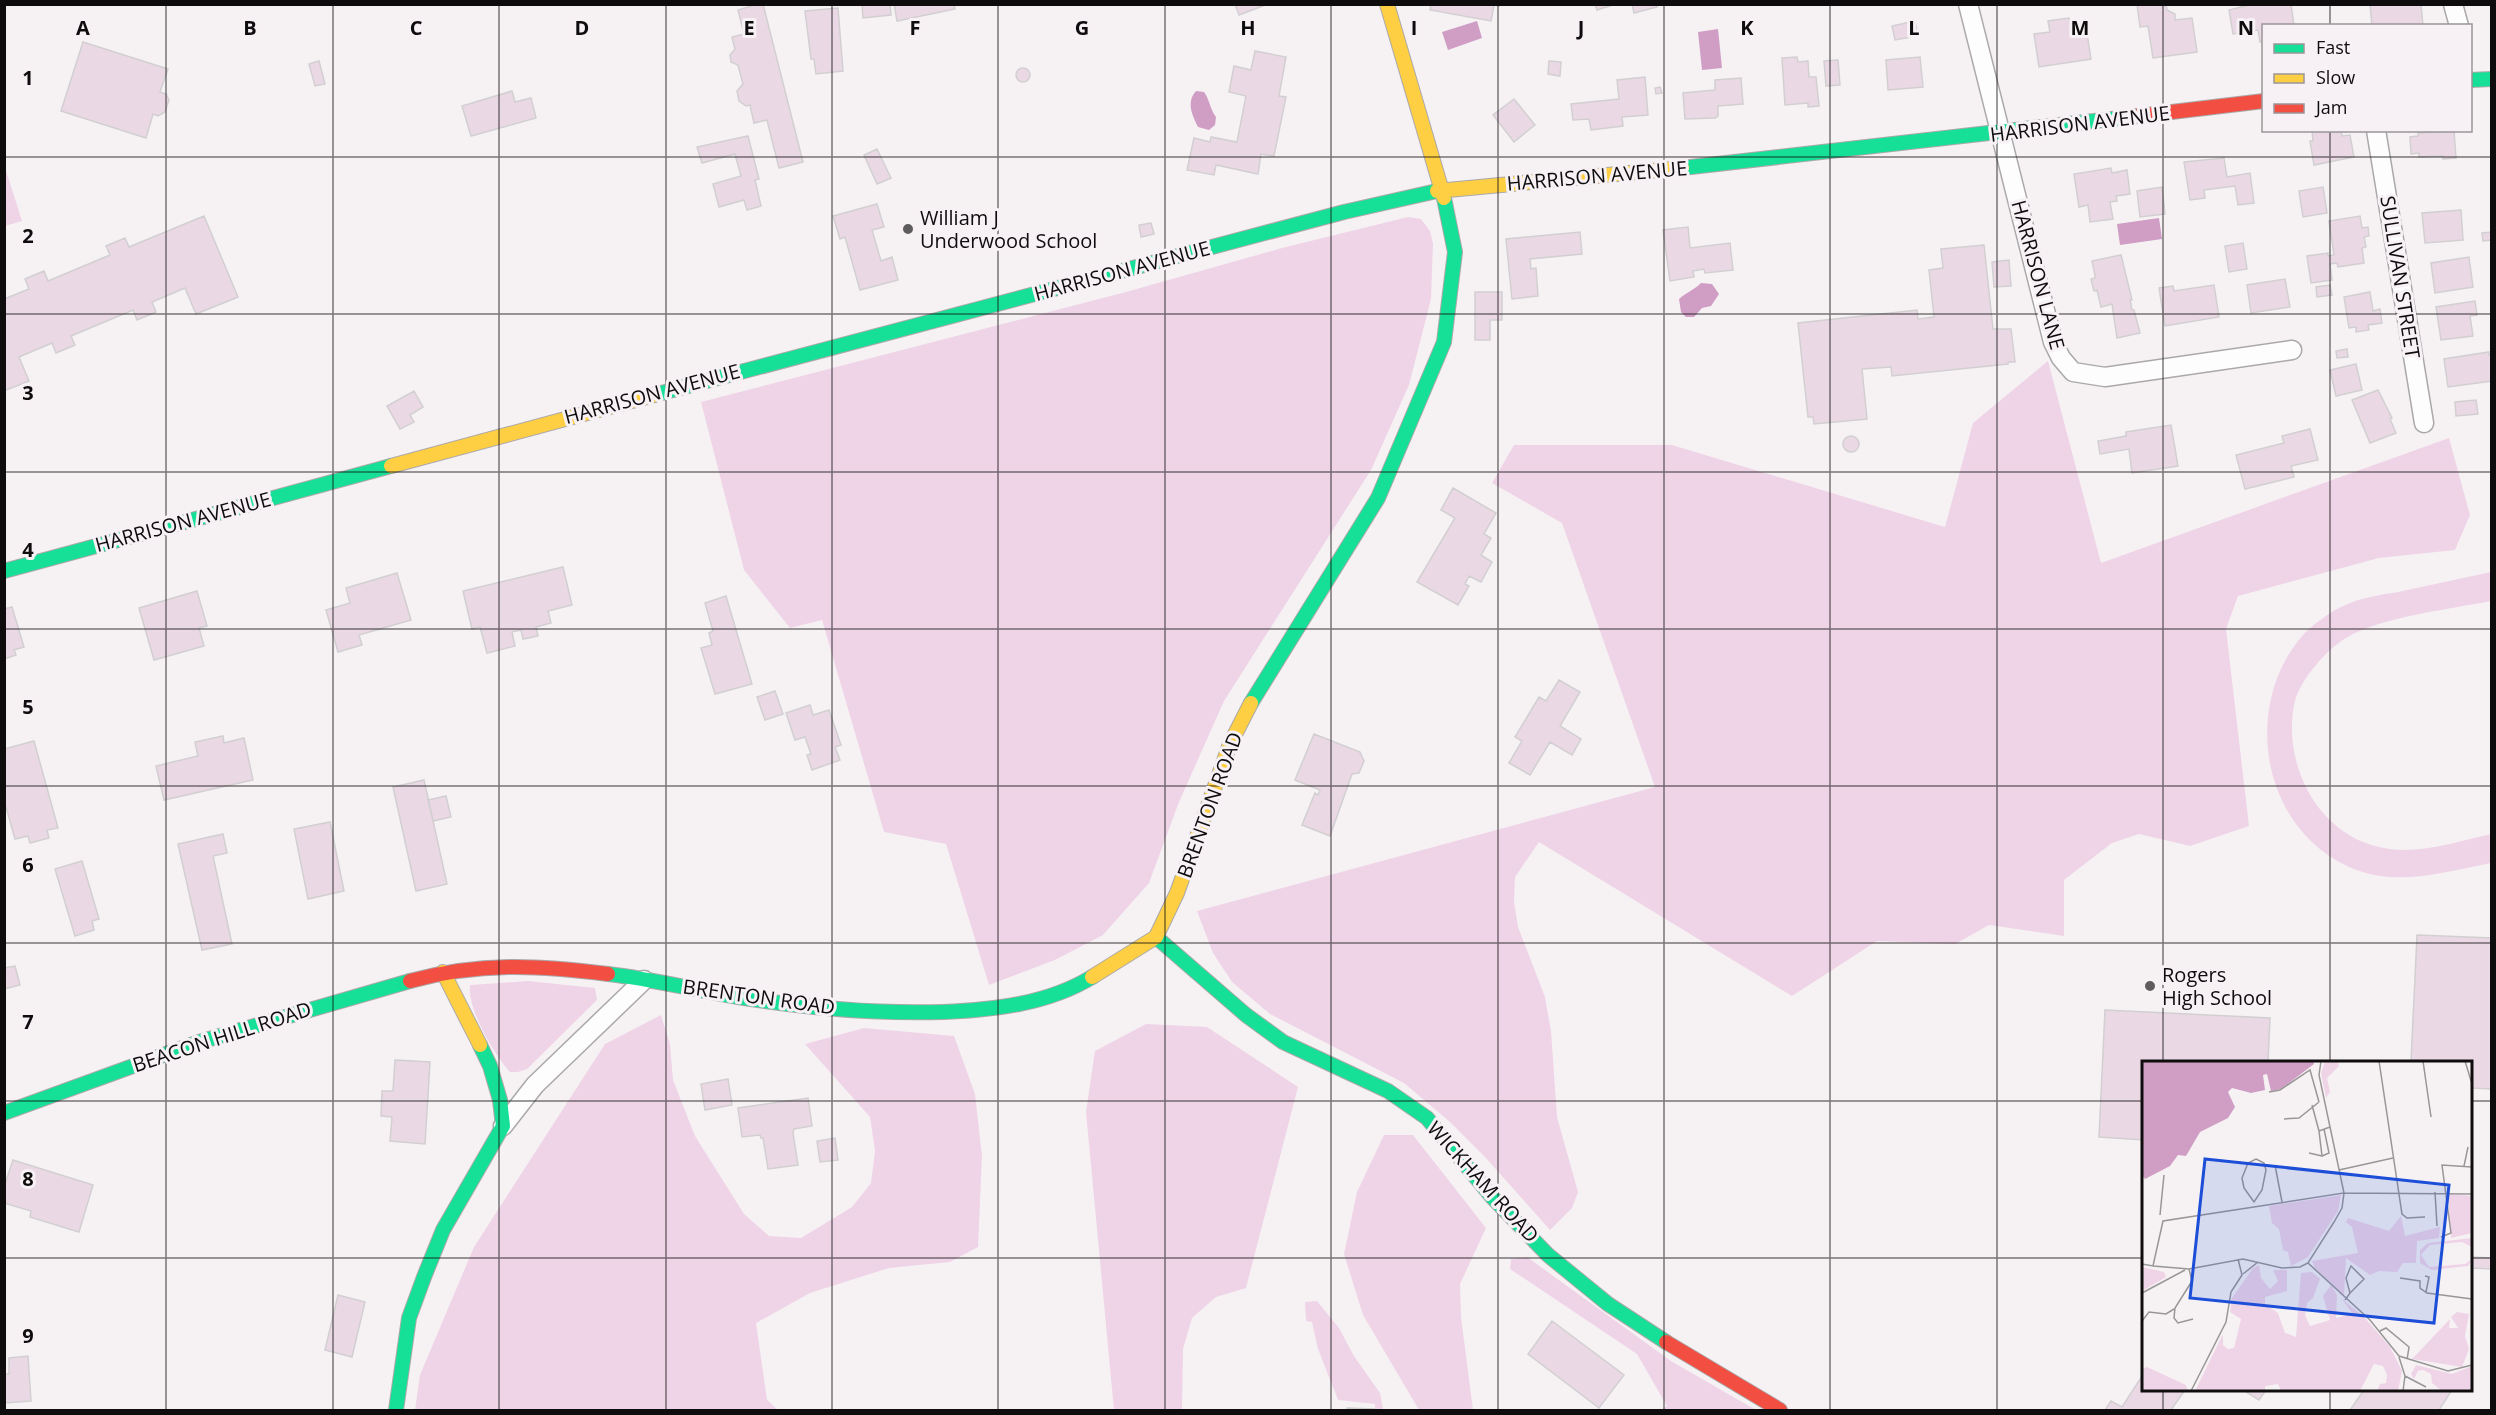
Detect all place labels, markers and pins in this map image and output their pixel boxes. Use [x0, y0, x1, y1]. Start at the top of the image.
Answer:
place label: William J Underwood School [920, 204, 1097, 254]
marker: William J Underwood School [901, 222, 915, 236]
place label: Rogers High School [2162, 961, 2272, 1011]
marker: Rogers High School [2143, 979, 2157, 993]

